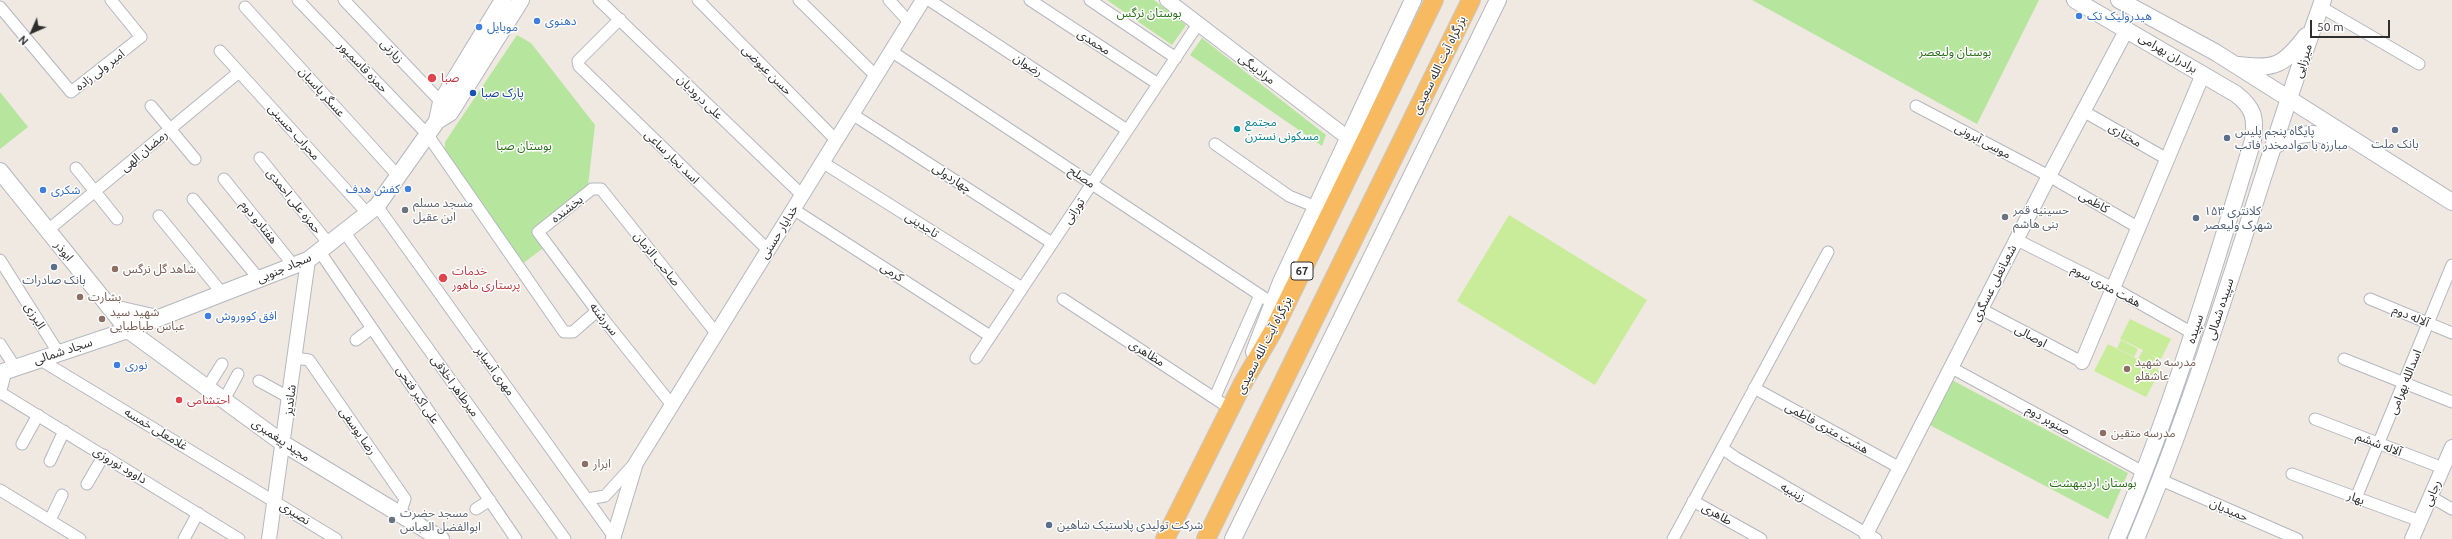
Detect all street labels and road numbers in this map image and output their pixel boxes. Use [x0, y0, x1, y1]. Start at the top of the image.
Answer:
street label: بزرگراه آیت الله سعیدی [1409, 13, 1469, 117]
street label: محمدی [1075, 26, 1113, 58]
street label: برادران بهرامی [2136, 30, 2200, 76]
street label: زیارتی [377, 36, 407, 66]
street label: حمزه قاسمپور [335, 38, 391, 96]
street label: حسن عیوضی [739, 42, 795, 98]
street label: میرزایی [2291, 42, 2315, 80]
street label: امیر ولی زاده [72, 46, 128, 94]
street label: رضوان [1011, 50, 1045, 80]
street label: مرادبیگی [1236, 51, 1278, 87]
street label: عسگر پاسبان [296, 64, 348, 120]
street label: علی درودیان [674, 72, 726, 122]
street label: محراب حسینی [265, 101, 323, 163]
street label: موسی آبرونی [1953, 120, 2013, 162]
street label: مختاری [2106, 120, 2144, 150]
street label: رمضان الهی [118, 127, 170, 175]
street label: اسد نجار ساعی [642, 127, 702, 187]
street label: چهاردولی [930, 160, 974, 196]
street label: مصلح [1066, 163, 1098, 191]
street label: حمزه علی احمدی [263, 166, 325, 236]
street label: کاظمی [2076, 188, 2112, 216]
street label: بخشنده [548, 192, 586, 226]
street label: تورانی [1060, 195, 1088, 227]
street label: هفتادو دوم [237, 197, 281, 247]
street label: خدایار حسنی [757, 202, 801, 262]
street label: تاجدینی [902, 209, 942, 241]
street label: صاحب الزمان [631, 229, 683, 289]
street label: ابوذر [52, 238, 76, 264]
street label: شعبانعلی عسگری [1968, 242, 2020, 324]
street label: سجاد جنوبی [255, 250, 313, 286]
street label: کرمی [878, 259, 906, 285]
road number: 67 [1291, 262, 1313, 280]
street label: هفت متری سوم [2069, 262, 2143, 310]
street label: سپیده شمالی [2203, 276, 2237, 342]
street label: بزرگراه آیت الله سعیدی [1233, 294, 1295, 396]
street label: البرزی [21, 300, 49, 332]
street label: سررشته [587, 300, 621, 338]
street label: آلاله دوم [2391, 302, 2431, 330]
street label: سپیده [2184, 313, 2206, 345]
street label: اوصالی [2012, 322, 2050, 350]
street label: سجاد شمالی [32, 335, 94, 367]
street label: مظاهری [1127, 337, 1167, 369]
street label: مهری آسیابر [472, 344, 518, 398]
street label: اسدالله بهرامی [2385, 348, 2425, 416]
street label: میرطاهر اخلاقی [428, 352, 482, 420]
street label: علی اکبر فتحی [393, 363, 443, 427]
street label: شاندیز [281, 384, 299, 416]
street label: هشت متری فاطمی [1783, 399, 1871, 457]
street label: صنوبر دوم [2023, 402, 2073, 438]
street label: غلامعلی خمسه [122, 405, 190, 453]
street label: رضا یوسفی [336, 405, 380, 457]
street label: مجید پیغمبری [249, 415, 313, 465]
street label: آلاله ششم [2354, 429, 2404, 459]
street label: داوود نوروزی [91, 443, 149, 487]
street label: رجایی [2420, 478, 2444, 508]
street label: زینبیه [1778, 479, 1808, 505]
street label: بهار [2345, 488, 2367, 508]
street label: حمیدیان [2208, 496, 2250, 524]
street label: نصیری [277, 498, 313, 528]
street label: طاهری [1699, 500, 1735, 528]

